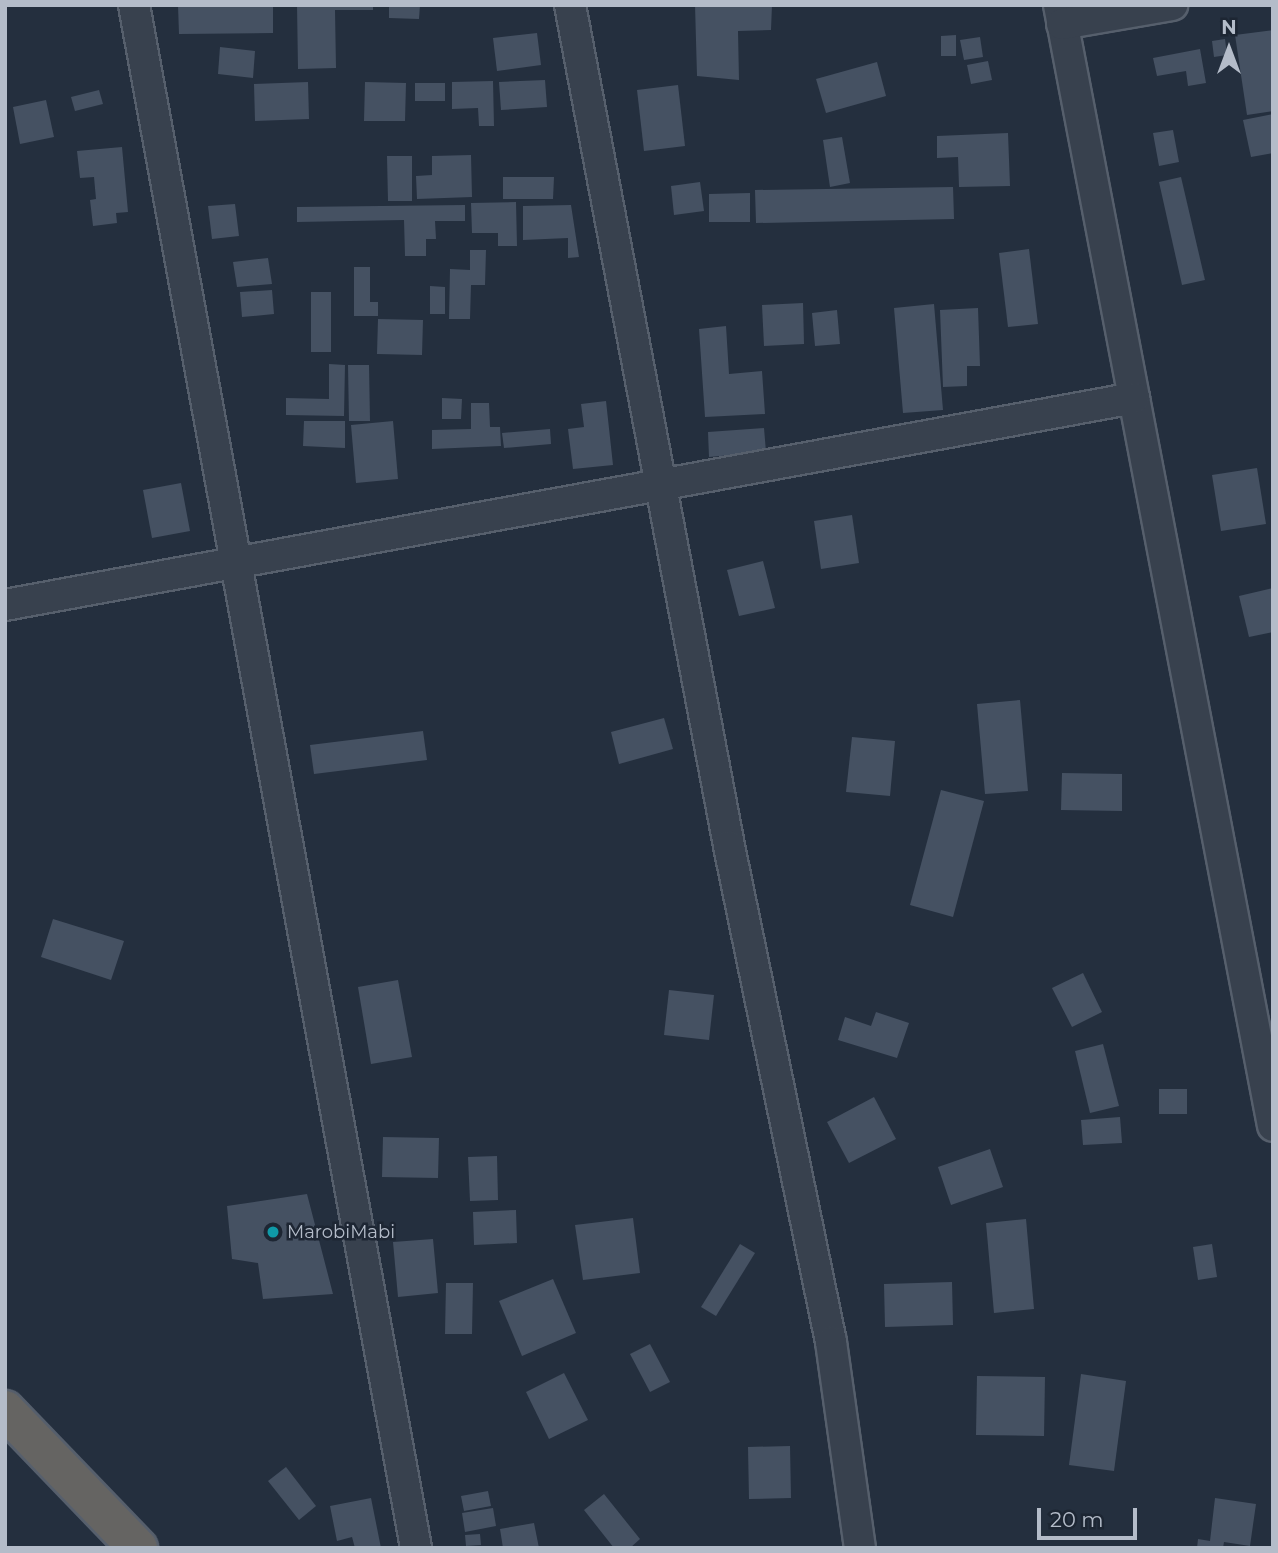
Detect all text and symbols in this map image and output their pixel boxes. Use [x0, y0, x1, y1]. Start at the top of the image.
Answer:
north arrow [1194, 14, 1264, 84]
text: N [1221, 16, 1237, 39]
place label: MarobiMabi [287, 1221, 395, 1243]
marker: MarobiMabi [265, 1224, 281, 1240]
scale bar [1040, 1494, 1140, 1538]
text: 20 m [1050, 1507, 1104, 1532]

